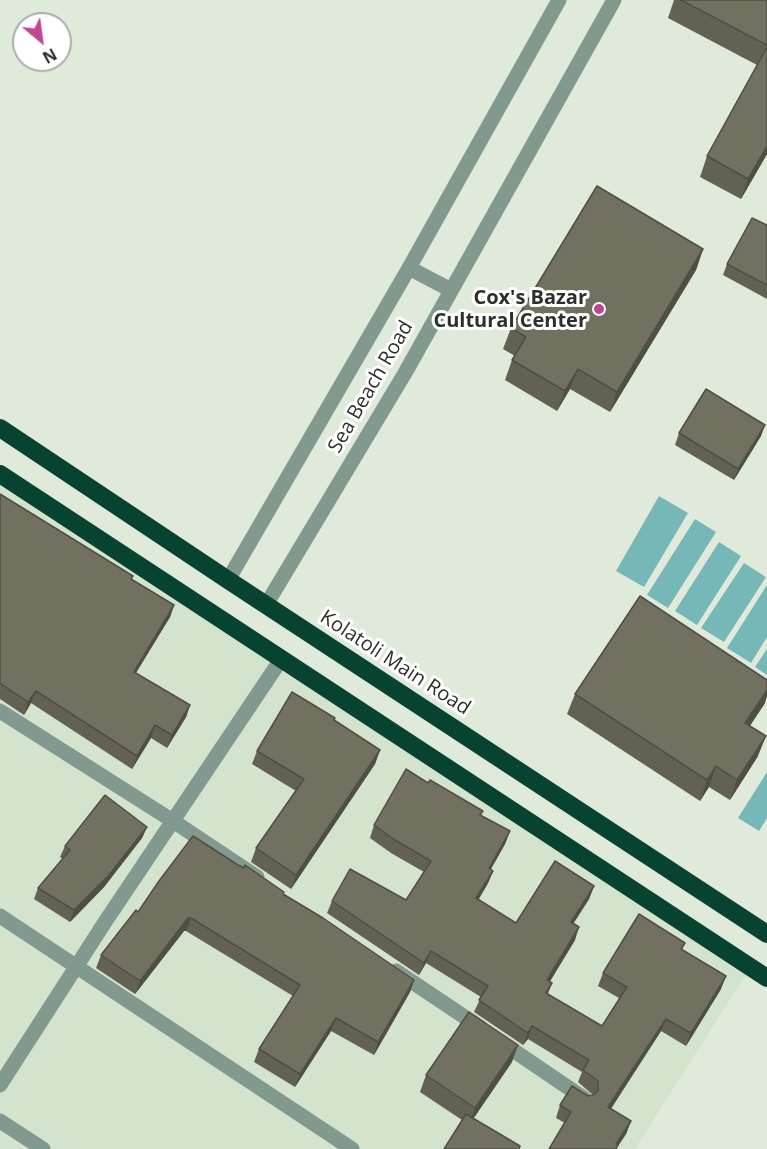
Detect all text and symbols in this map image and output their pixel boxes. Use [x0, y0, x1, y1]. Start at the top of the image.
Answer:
north arrow [12, 12, 72, 72]
text: N [39, 43, 61, 69]
place label: Cox's Bazar Cultural Center [433, 286, 587, 333]
marker: Cox's Bazar Cultural Center [592, 302, 606, 316]
street label: Sea Beach Road [323, 317, 419, 457]
street label: Kolatoli Main Road [315, 605, 475, 721]

